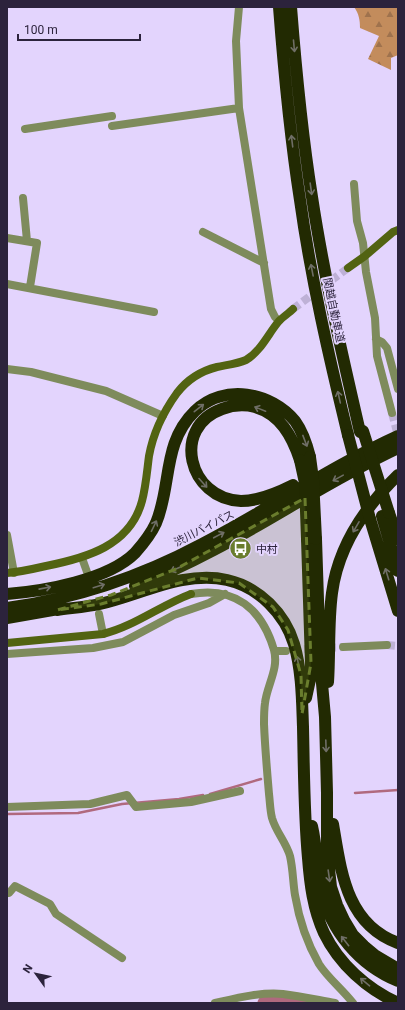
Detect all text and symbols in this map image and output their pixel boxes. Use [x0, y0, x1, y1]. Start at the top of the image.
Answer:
scale bar [18, 16, 140, 42]
text: 100 m [24, 23, 58, 37]
one-way arrow [291, 39, 298, 52]
one-way arrow [288, 135, 296, 148]
one-way arrow [307, 182, 315, 195]
one-way arrow [308, 264, 316, 277]
street label: 関越自動車道 [320, 276, 347, 344]
one-way arrow [335, 391, 342, 404]
one-way arrow [194, 404, 205, 412]
one-way arrow [254, 405, 266, 413]
one-way arrow [302, 435, 310, 447]
one-way arrow [332, 475, 344, 483]
one-way arrow [199, 478, 208, 488]
street label: 渋川バイパス [172, 508, 236, 549]
one-way arrow [150, 521, 158, 533]
one-way arrow [352, 521, 360, 533]
one-way arrow [213, 531, 225, 539]
bus stop icon: 中村 [227, 536, 253, 562]
place label: 中村 [256, 543, 278, 556]
one-way arrow [170, 566, 182, 573]
one-way arrow [383, 568, 390, 581]
one-way arrow [93, 582, 106, 589]
one-way arrow [39, 584, 52, 592]
one-way arrow [293, 656, 301, 669]
one-way arrow [322, 739, 329, 752]
one-way arrow [325, 869, 333, 882]
one-way arrow [341, 936, 349, 947]
north arrow [16, 954, 56, 994]
text: N [20, 962, 36, 976]
one-way arrow [360, 978, 370, 987]

